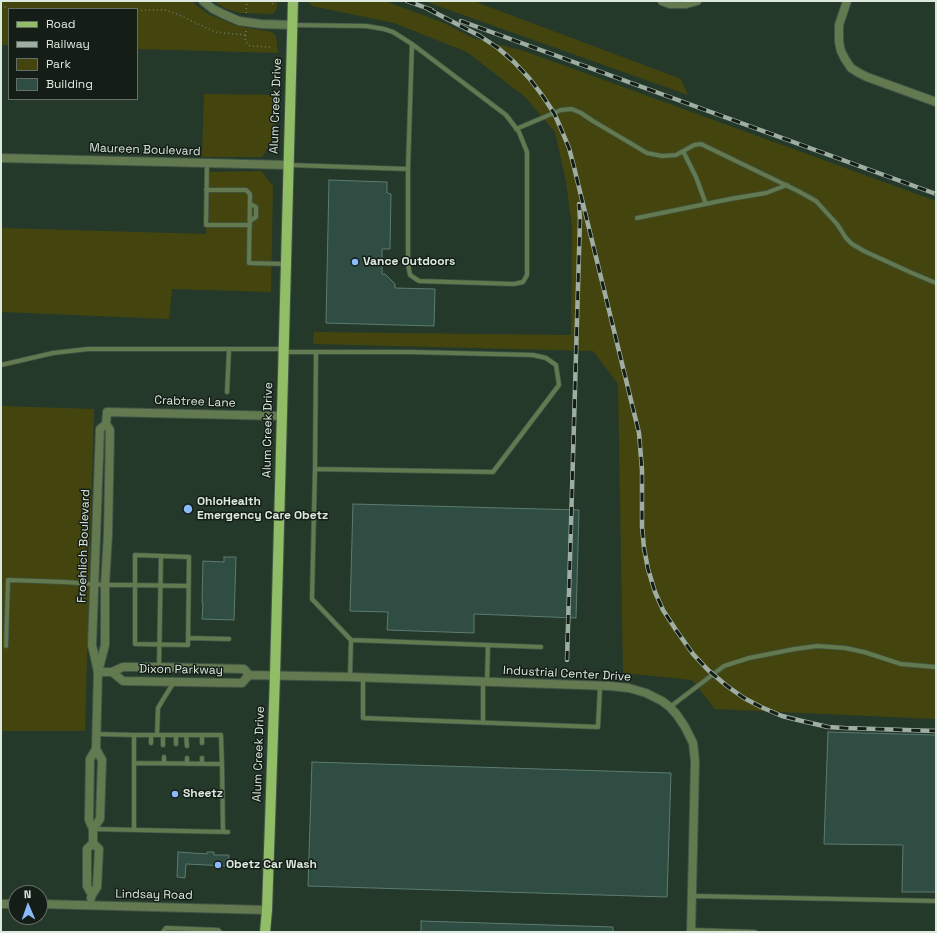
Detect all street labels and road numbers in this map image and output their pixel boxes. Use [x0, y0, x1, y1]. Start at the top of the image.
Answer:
street label: Alum Creek Drive [267, 58, 285, 154]
street label: Maureen Boulevard [89, 141, 201, 159]
street label: Alum Creek Drive [260, 382, 276, 478]
street label: Crabtree Lane [154, 393, 236, 411]
street label: Froehlich Boulevard [75, 489, 93, 603]
street label: Dixon Parkway [139, 662, 223, 678]
street label: Industrial Center Drive [503, 663, 631, 685]
street label: Alum Creek Drive [250, 706, 268, 802]
street label: Lindsay Road [115, 887, 193, 903]

